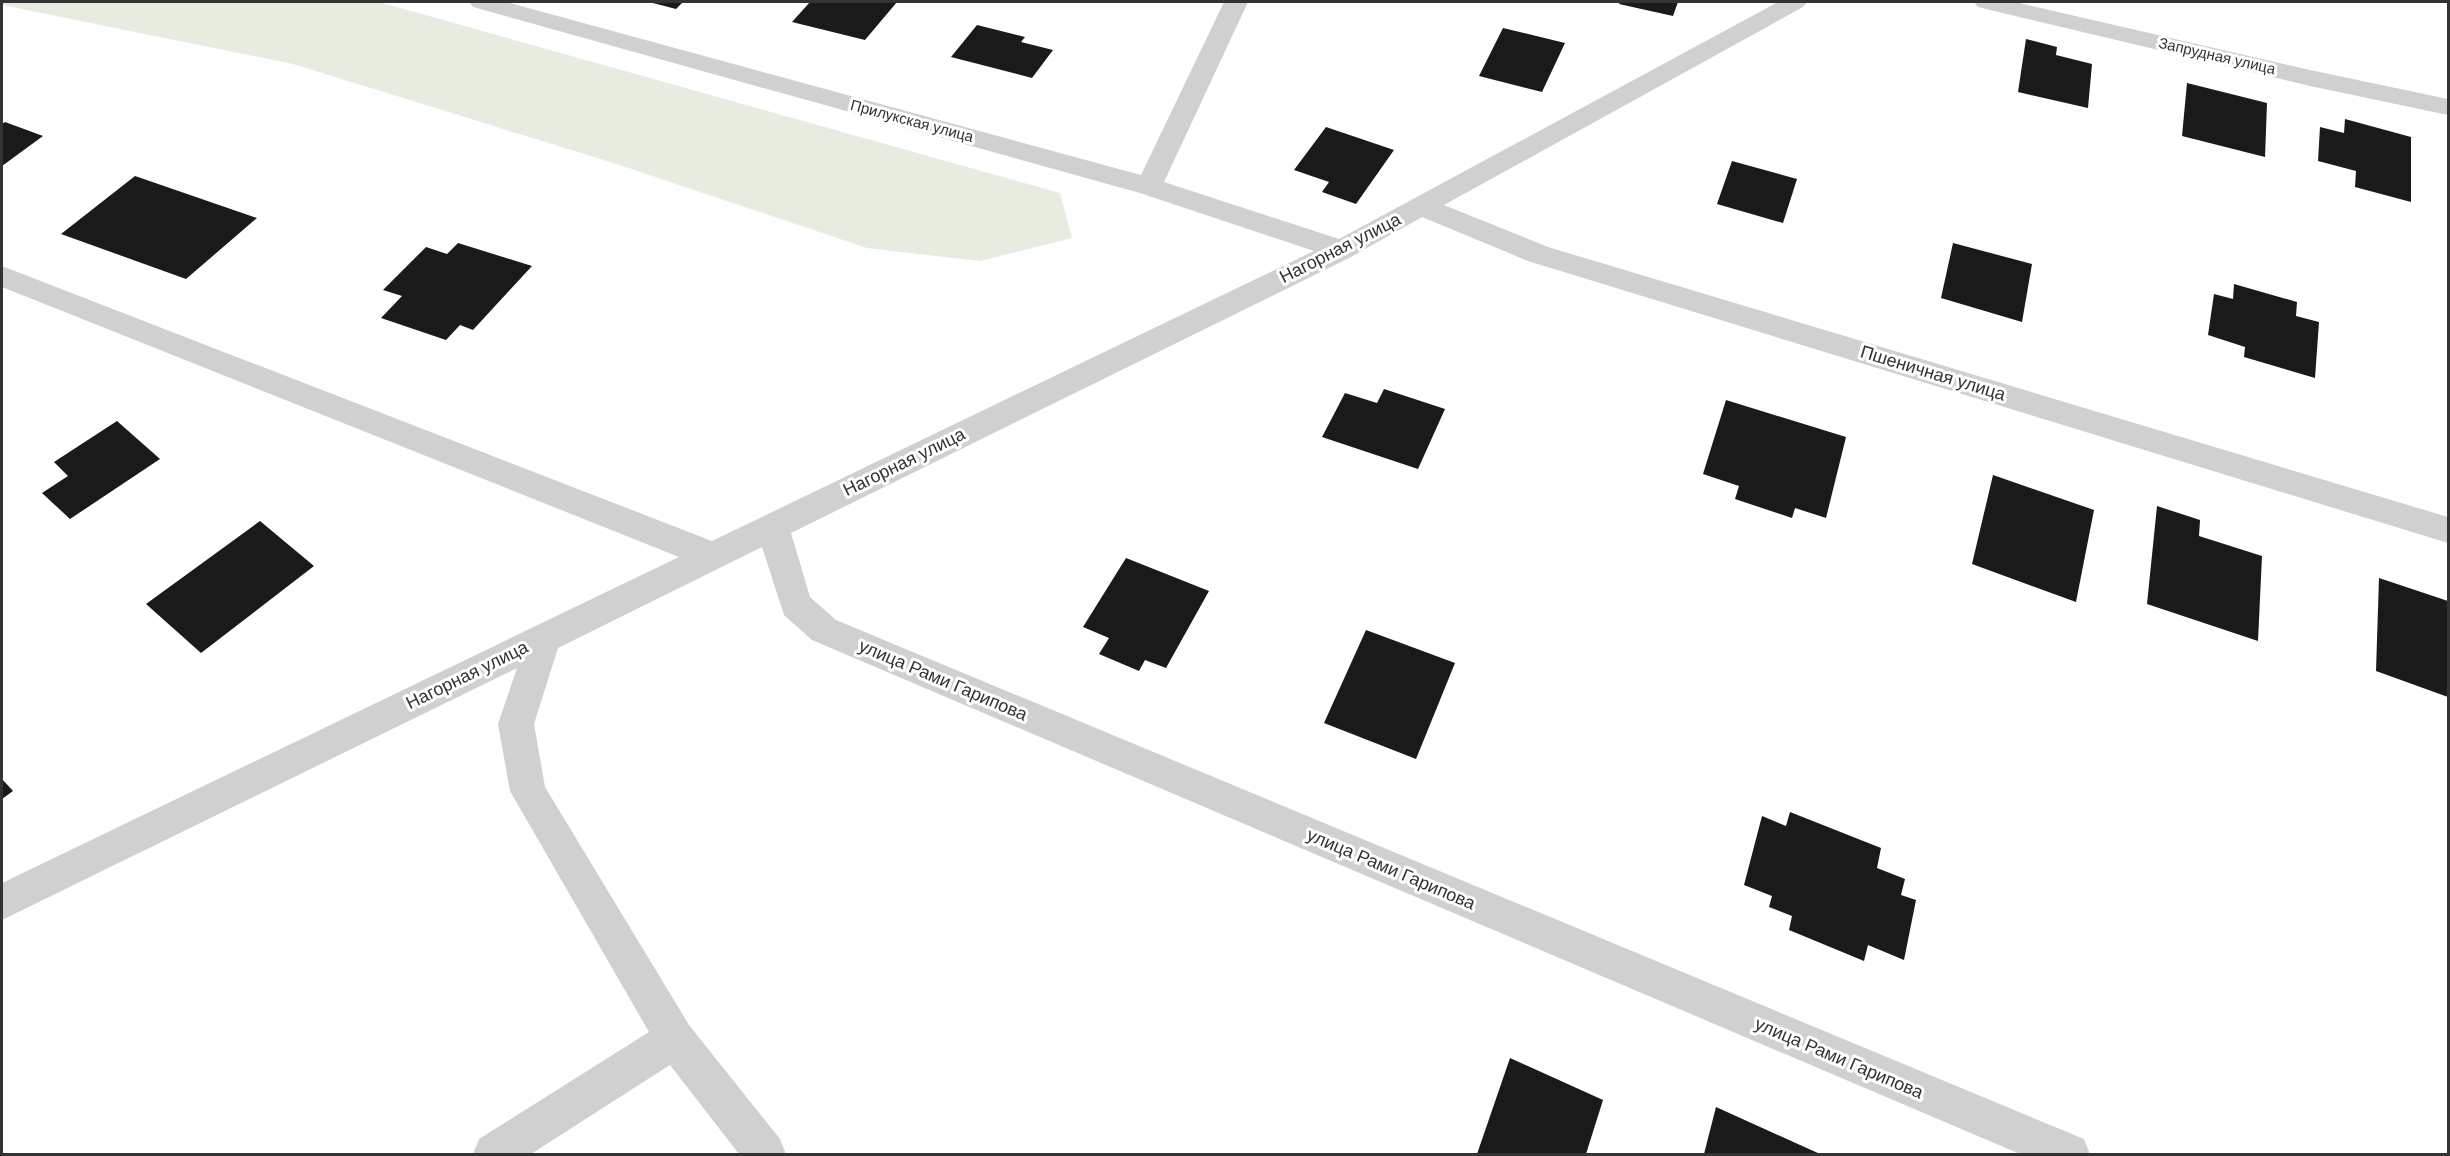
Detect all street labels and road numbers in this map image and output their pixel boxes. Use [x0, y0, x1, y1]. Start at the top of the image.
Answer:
street label: Запрудная улица [2157, 33, 2278, 79]
street label: Прилукская улица [848, 95, 976, 147]
street label: Нагорная улица [1275, 207, 1406, 289]
street label: Пшеничная улица [1857, 339, 2010, 407]
street label: Нагорная улица [839, 422, 970, 502]
street label: улица Рами Гарипова [855, 634, 1032, 727]
street label: Нагорная улица [402, 635, 533, 715]
street label: улица Рами Гарипова [1303, 823, 1480, 916]
street label: улица Рами Гарипова [1751, 1012, 1928, 1105]

